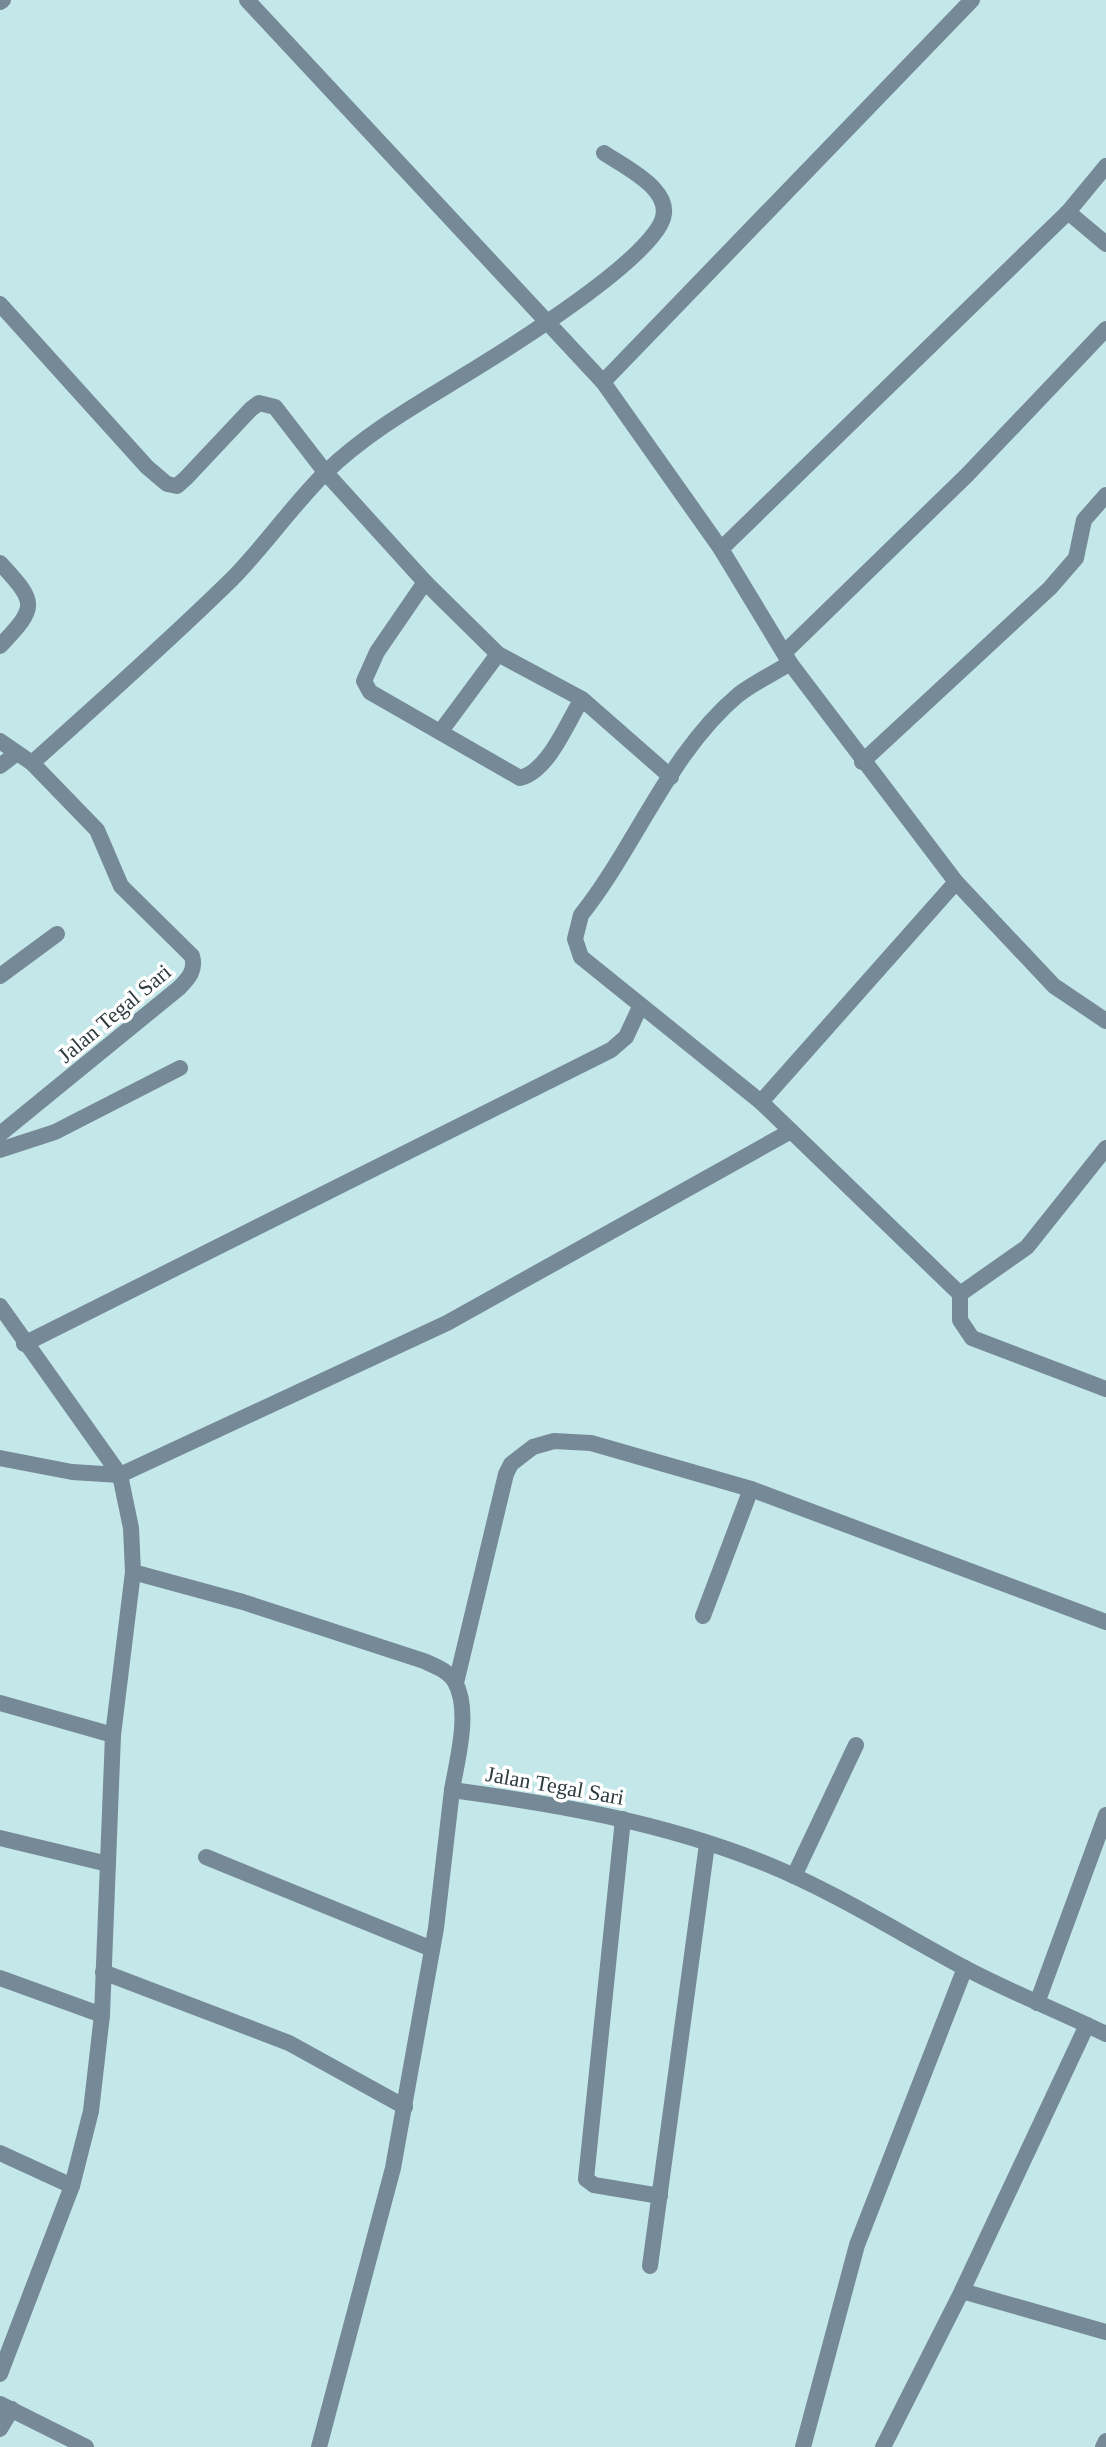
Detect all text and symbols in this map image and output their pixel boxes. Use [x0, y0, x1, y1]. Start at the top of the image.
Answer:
street label: Jalan Tegal Sari [53, 959, 176, 1068]
street label: Jalan Tegal Sari [484, 1761, 626, 1810]

